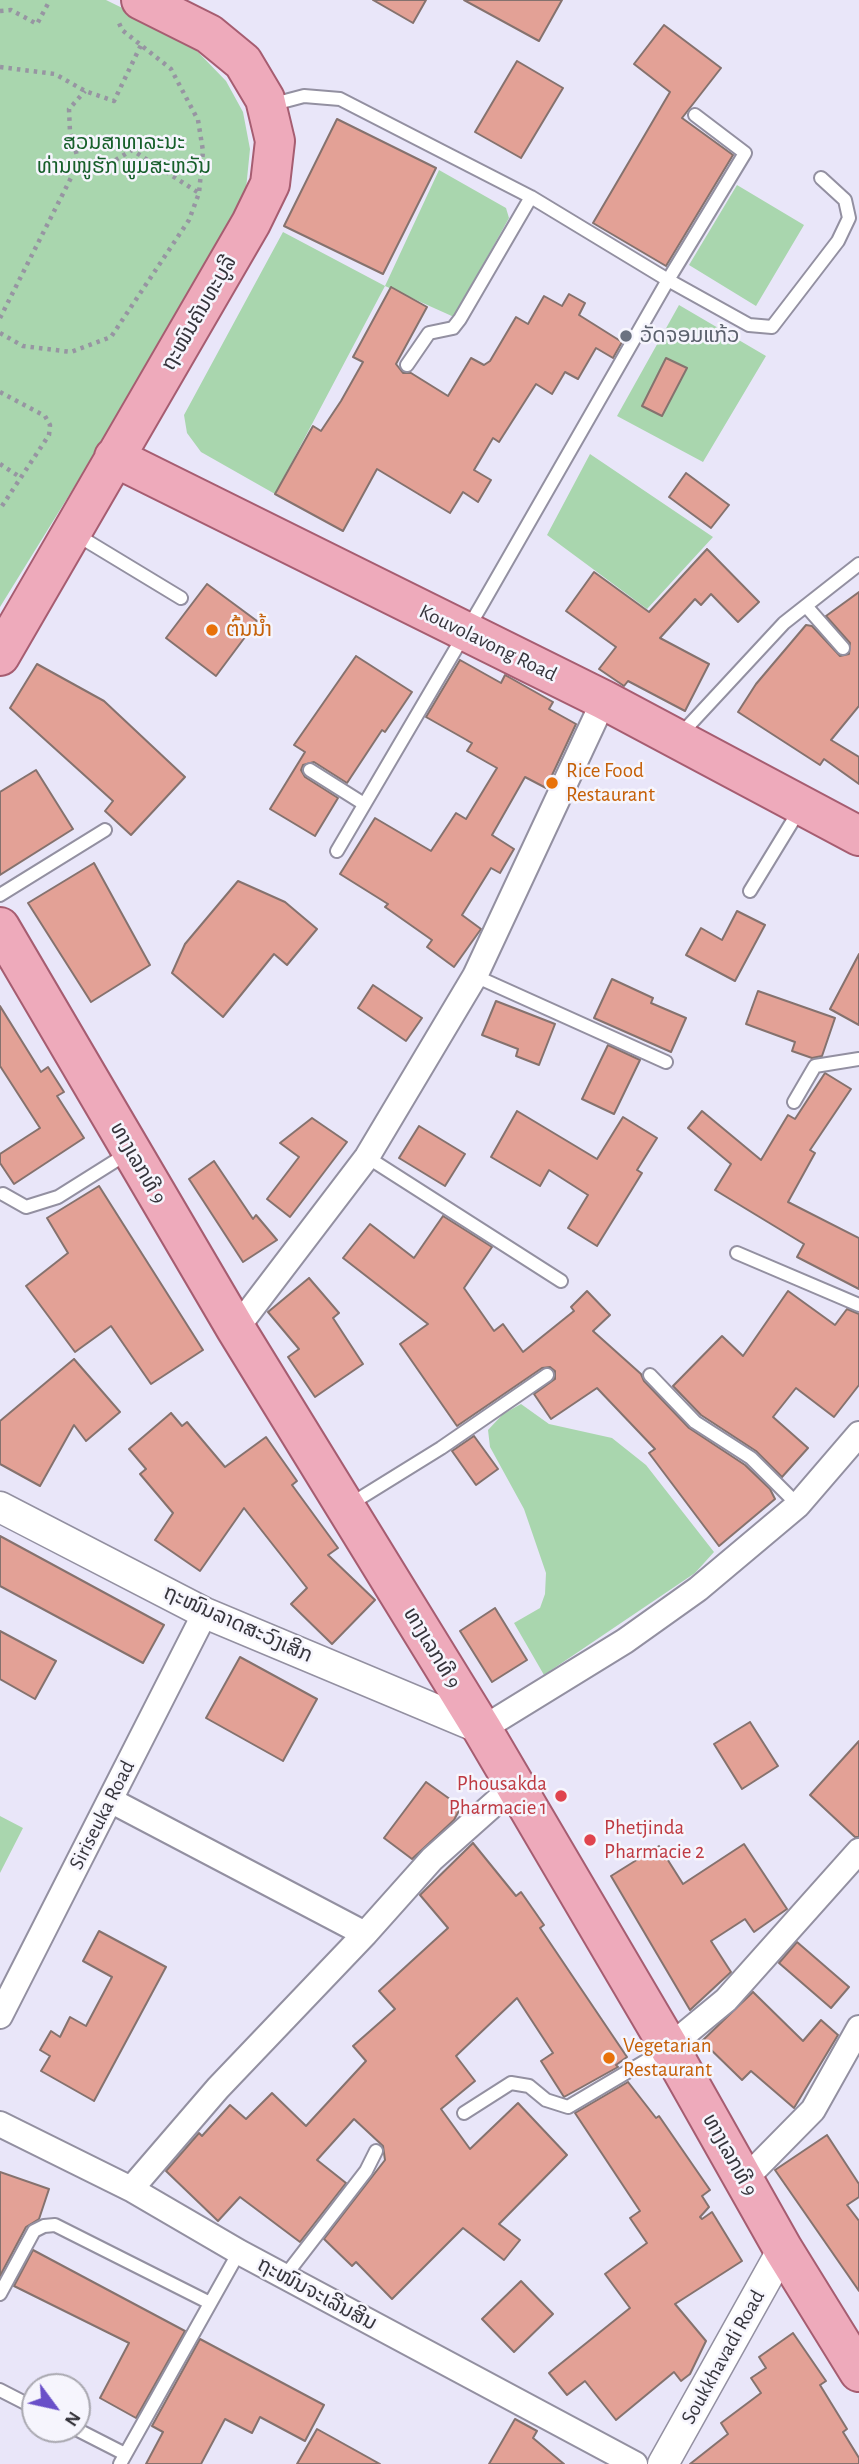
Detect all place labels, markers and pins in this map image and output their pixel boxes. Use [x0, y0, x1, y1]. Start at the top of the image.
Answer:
place label: ວັດຈອມແກ້ວ [640, 323, 739, 349]
marker: ວັດຈອມແກ້ວ [618, 328, 634, 344]
place label: ຕົ້ນນໍ້າ [226, 617, 272, 643]
marker: ຕົ້ນນໍ້າ [204, 622, 220, 638]
place label: Rice Food Restaurant [566, 758, 655, 808]
marker: Rice Food Restaurant [544, 775, 560, 791]
place label: Phousakda Pharmacie 1 [449, 1771, 547, 1821]
marker: Phousakda Pharmacie 1 [553, 1788, 569, 1804]
place label: Phetjinda Pharmacie 2 [604, 1815, 704, 1865]
marker: Phetjinda Pharmacie 2 [582, 1832, 598, 1848]
place label: Vegetarian Restaurant [623, 2033, 712, 2083]
marker: Vegetarian Restaurant [601, 2050, 617, 2066]

